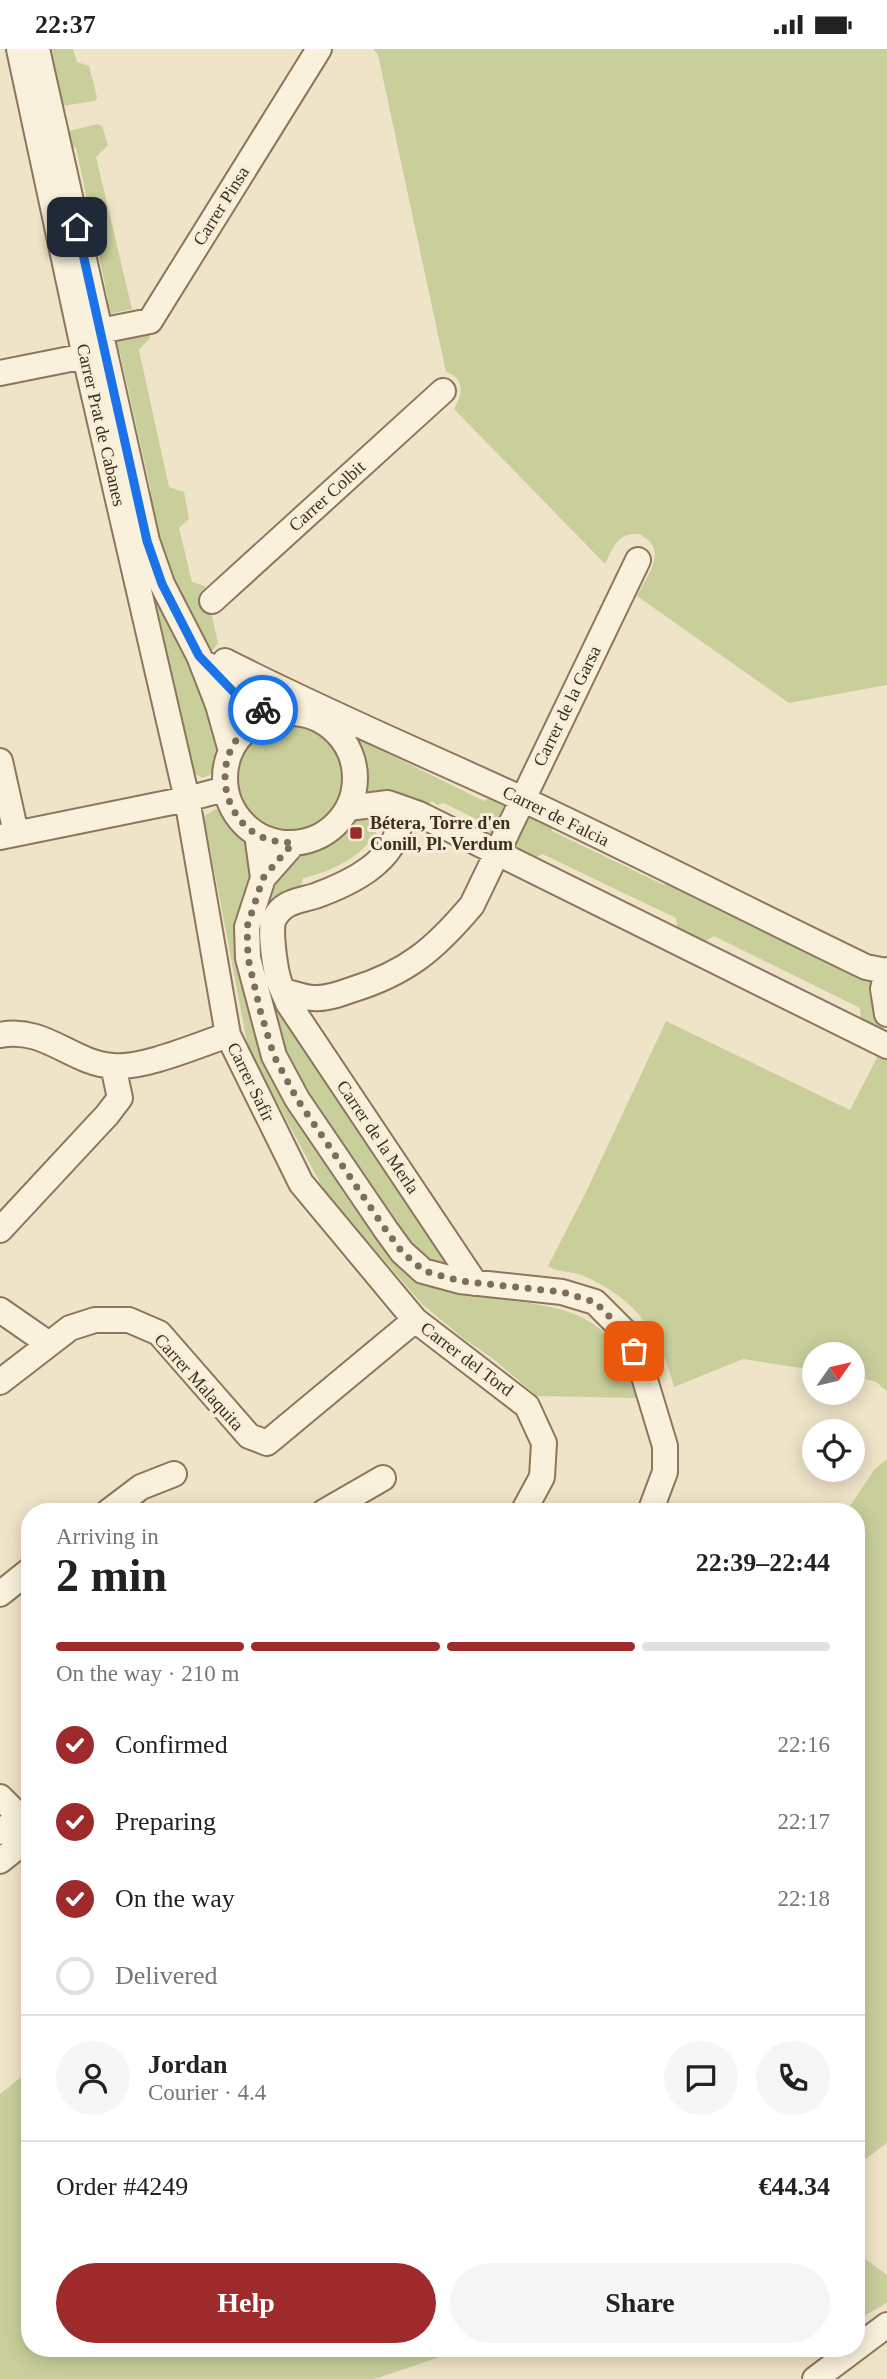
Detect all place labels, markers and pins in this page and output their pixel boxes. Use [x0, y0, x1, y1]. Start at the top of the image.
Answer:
pin [47, 197, 107, 257]
place label: Bétera, Torre d'en Conill, Pl. Verdum [370, 813, 513, 854]
marker: Bétera, Torre d'en Conill, Pl. Verdum [348, 825, 364, 841]
pin [604, 1321, 664, 1381]

